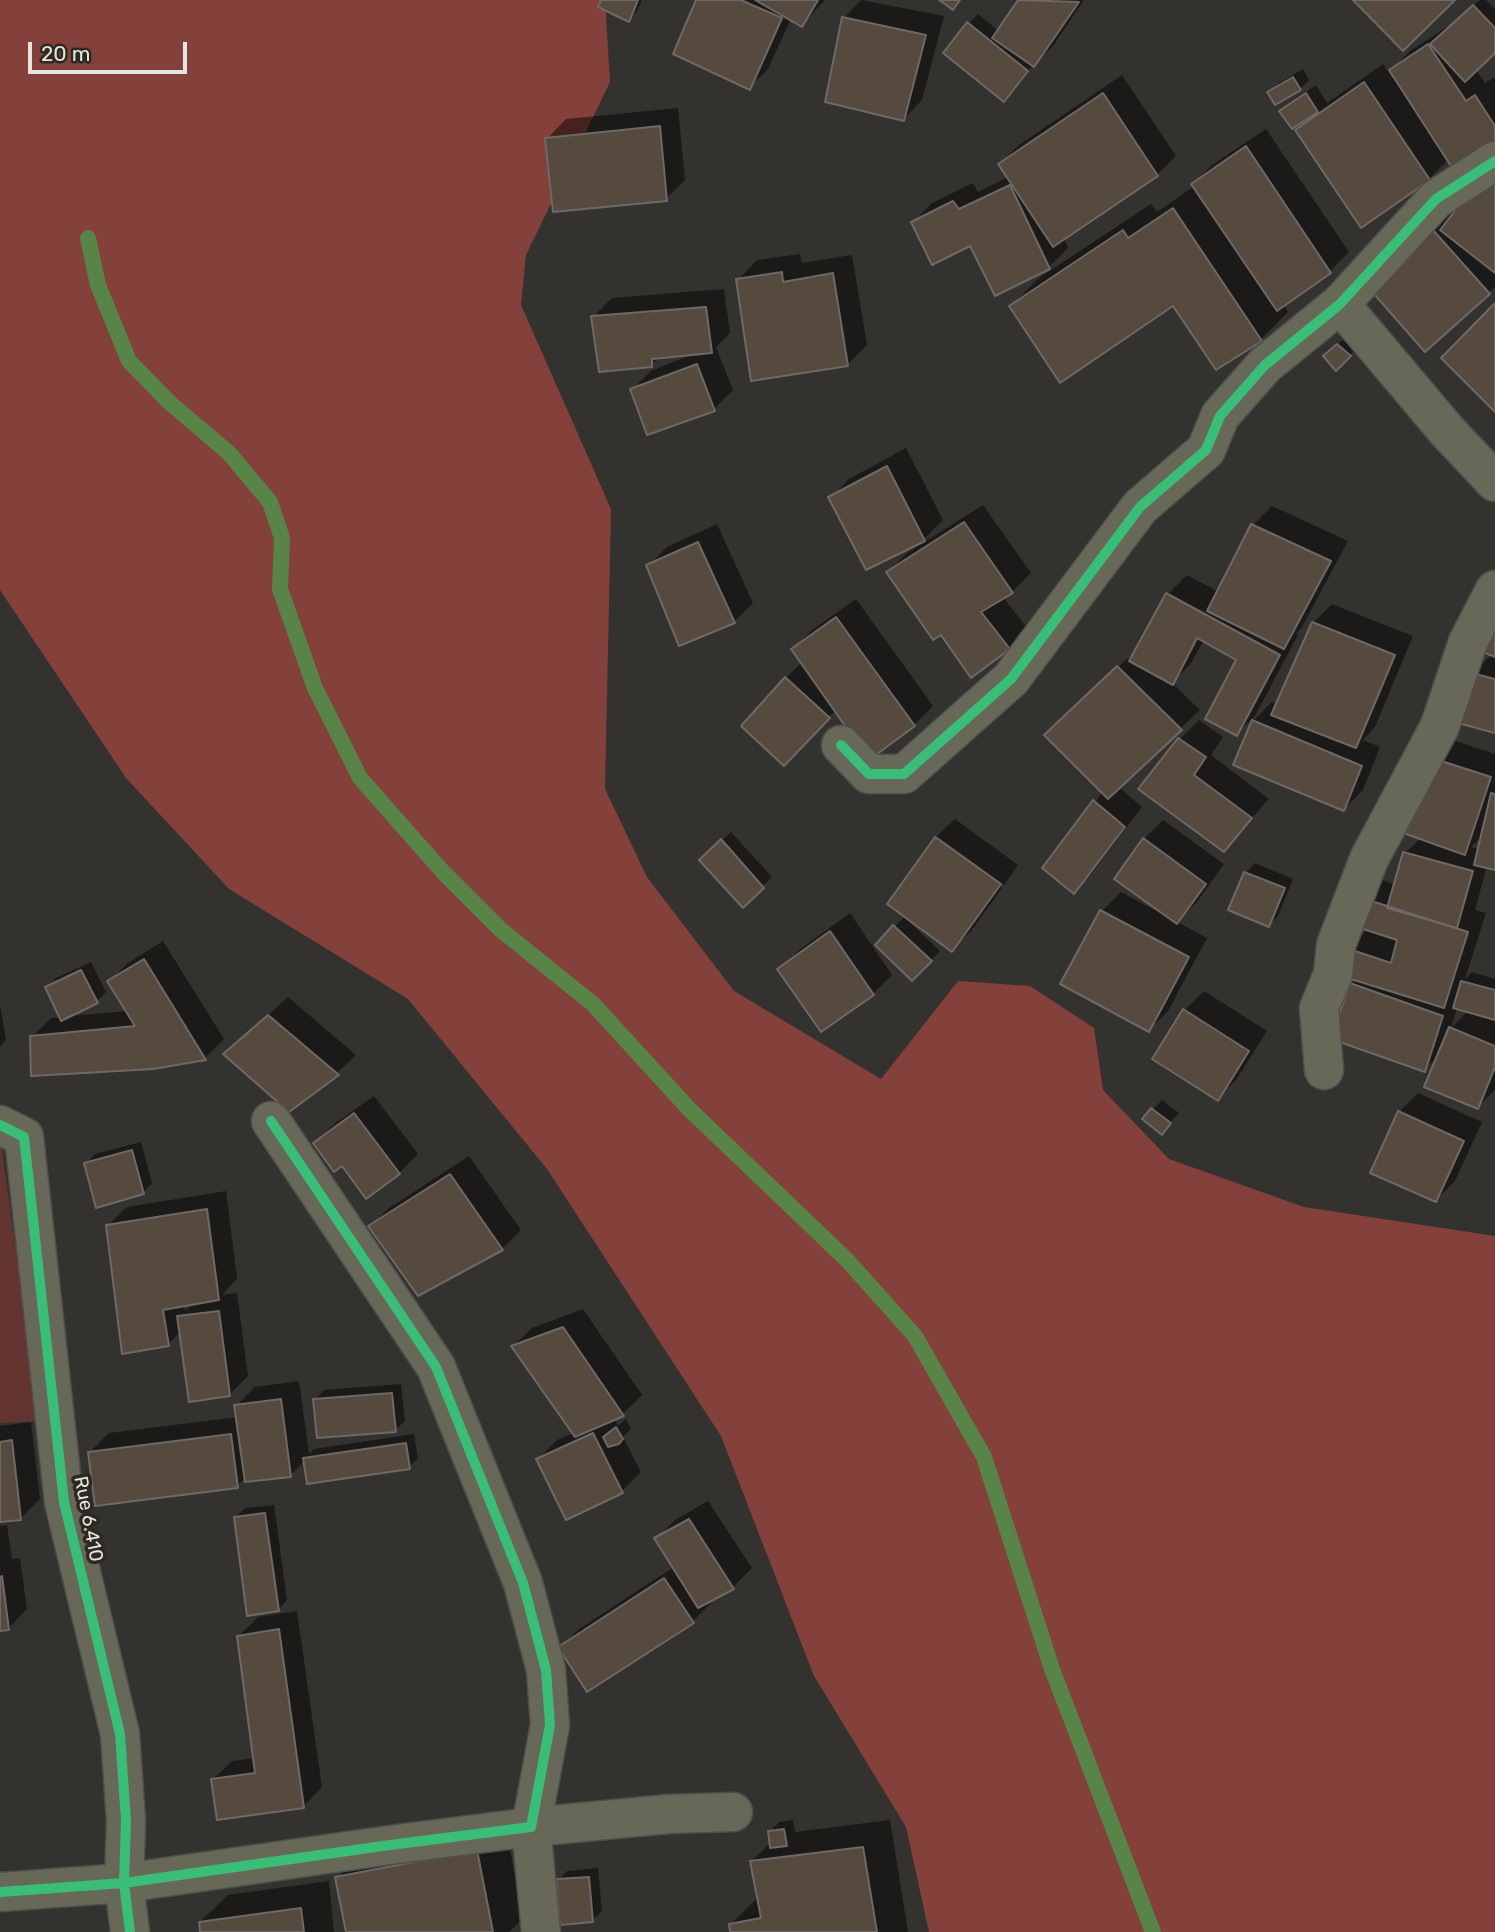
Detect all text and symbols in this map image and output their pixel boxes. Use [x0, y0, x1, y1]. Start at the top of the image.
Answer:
scale bar [32, 28, 191, 72]
text: 20 m [41, 41, 90, 66]
street label: Rue 6.410 [69, 1474, 107, 1564]

